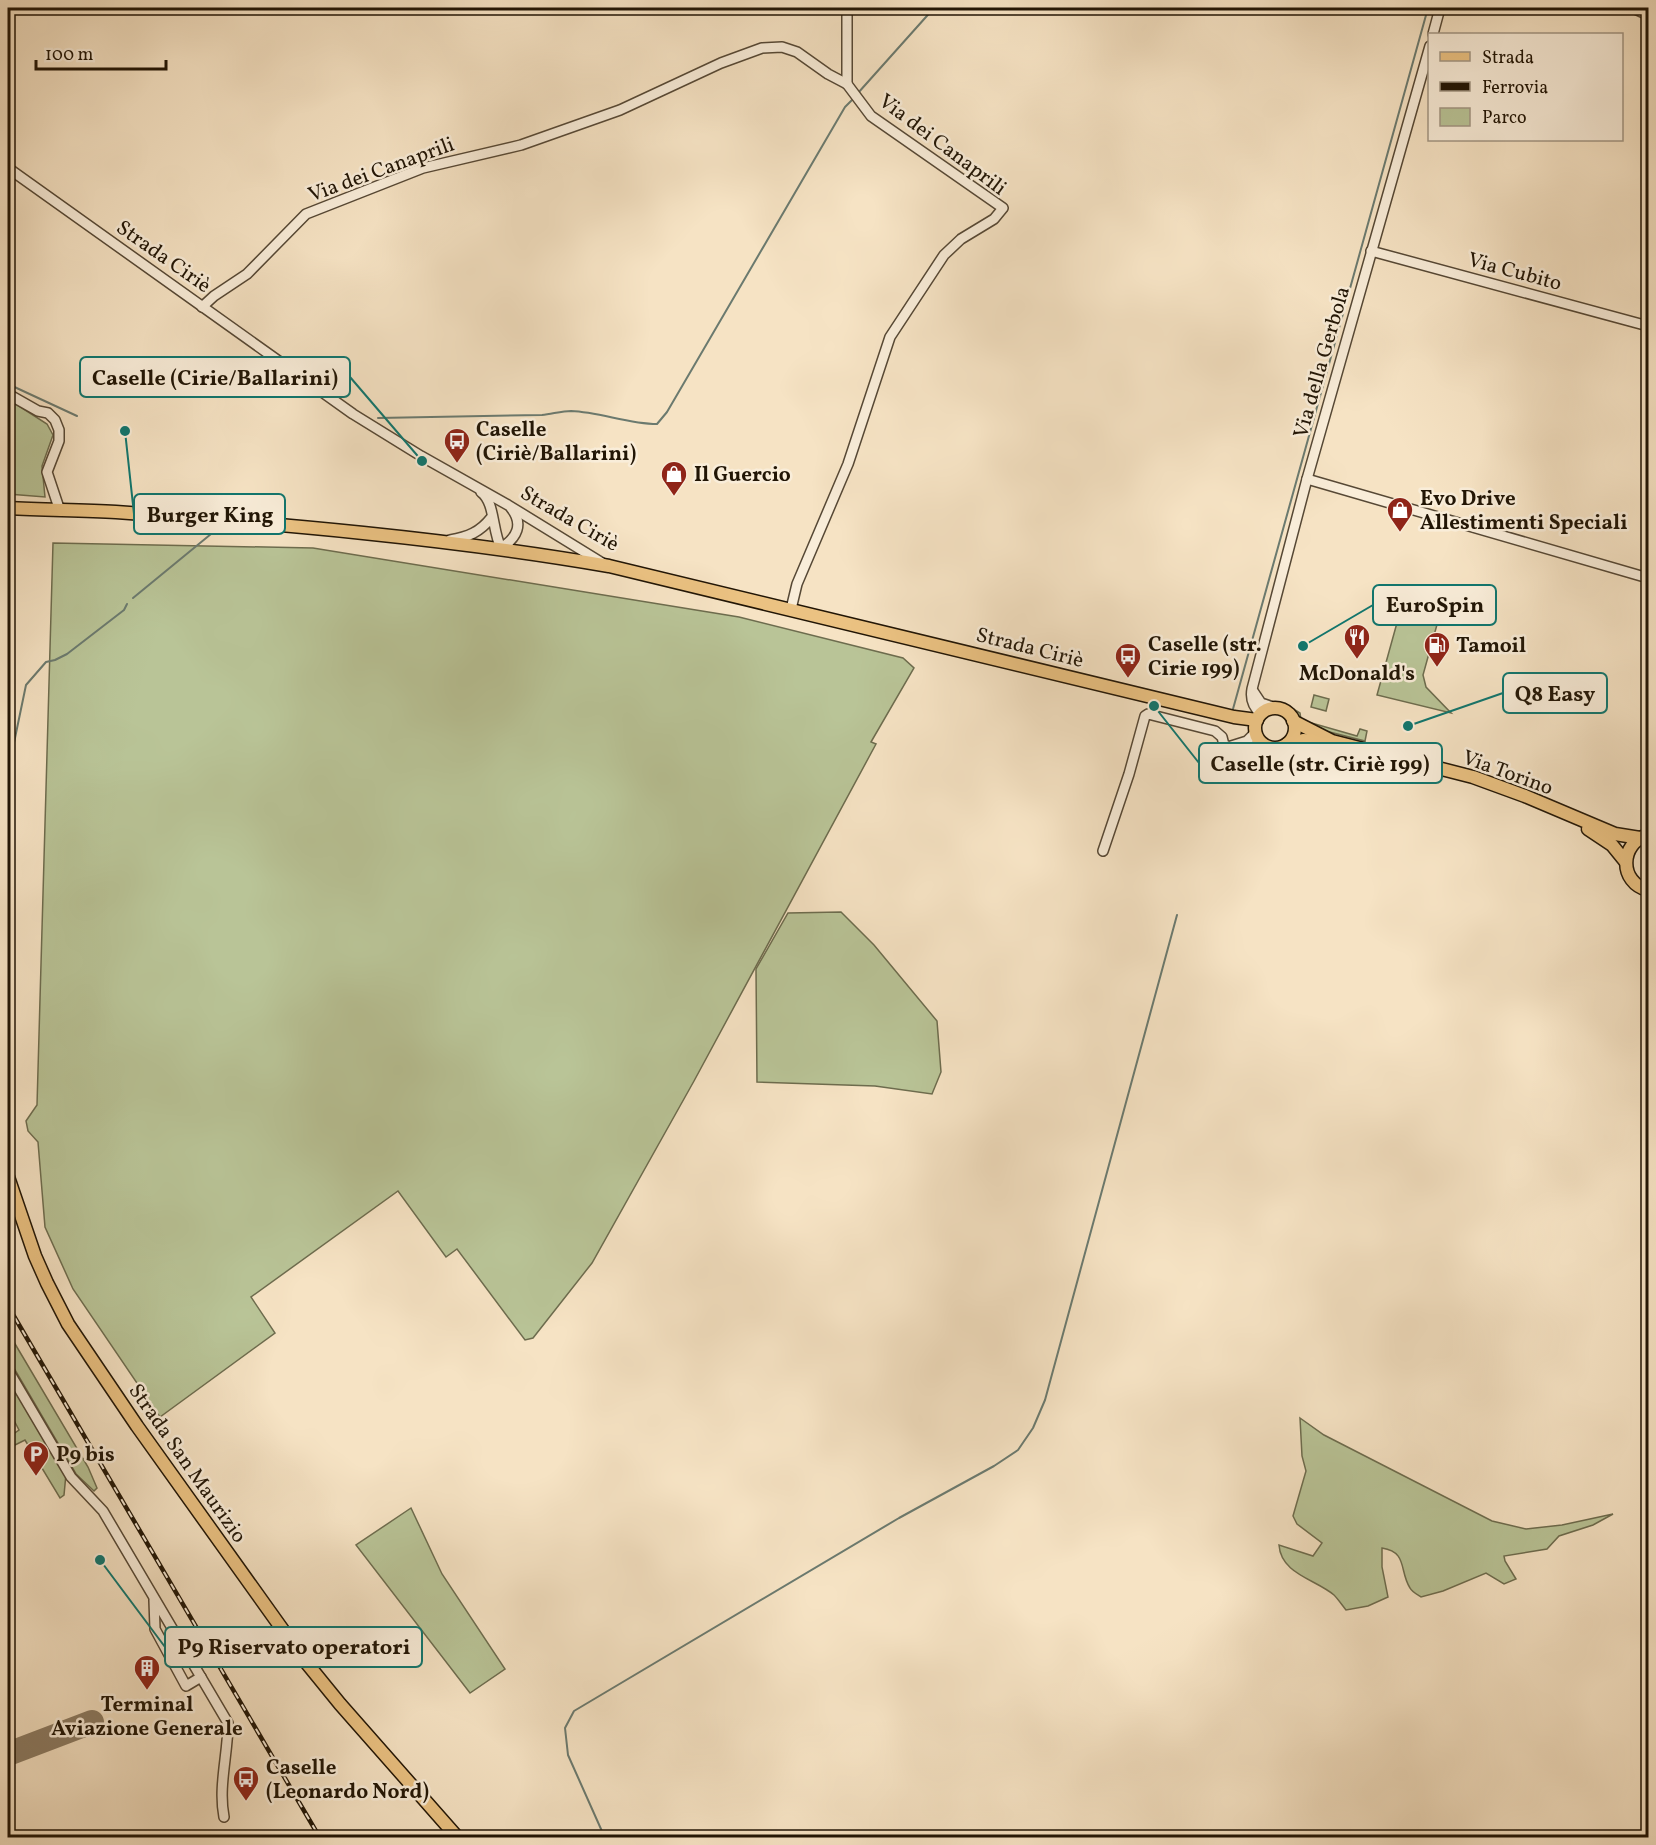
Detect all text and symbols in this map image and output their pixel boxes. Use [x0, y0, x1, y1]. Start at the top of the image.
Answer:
scale bar [36, 33, 166, 71]
legend [1428, 33, 1623, 141]
text: 100 m [45, 43, 94, 68]
text: Strada [1482, 46, 1534, 71]
text: Ferrovia [1482, 76, 1548, 101]
street label: Via dei Canaprili [872, 87, 1012, 203]
text: Parco [1482, 106, 1527, 131]
street label: Via dei Canaprili [304, 131, 459, 210]
street label: Strada Ciriè [110, 214, 216, 301]
street label: Via Cubito [1464, 246, 1565, 299]
street label: Via della Gerbola [1287, 283, 1358, 442]
callout: Caselle (Cirie/Ballarini) [80, 357, 350, 397]
text: Caselle (Cirie/Ballarini) [92, 364, 338, 395]
place label: Caselle (Ciriè/Ballarini) [476, 416, 636, 469]
bus stop icon: Caselle (Ciriè/Ballarini) [442, 426, 472, 464]
shop icon: Il Guercio [659, 459, 689, 497]
place label: Il Guercio [694, 461, 791, 490]
street label: Strada Ciriè [514, 479, 624, 559]
place label: Evo Drive Allestimenti Speciali [1420, 485, 1628, 538]
callout: Burger King [134, 494, 285, 534]
shop icon: Evo Drive Allestimenti Speciali [1385, 495, 1415, 533]
text: Burger King [146, 501, 274, 532]
callout: EuroSpin [1373, 585, 1496, 625]
text: EuroSpin [1386, 591, 1484, 622]
street label: Strada Ciriè [973, 621, 1086, 676]
restaurant icon: McDonald's [1342, 622, 1372, 660]
fuel station icon: Tamoil [1422, 630, 1452, 668]
place label: Caselle (str. Cirie 199) [1148, 631, 1262, 684]
place label: Tamoil [1456, 632, 1526, 661]
bus stop icon: Caselle (str. Cirie 199) [1113, 641, 1143, 679]
place label: McDonald's [1299, 660, 1415, 689]
callout: Q8 Easy [1503, 673, 1607, 713]
text: Q8 Easy [1515, 680, 1596, 711]
callout: Caselle (str. Ciriè 199) [1199, 743, 1442, 783]
street label: Via Torino [1458, 744, 1557, 803]
text: Caselle (str. Ciriè 199) [1210, 750, 1430, 781]
street label: Strada San Maurizio [121, 1378, 253, 1549]
parking icon: P9 bis [21, 1439, 51, 1477]
place label: P9 bis [56, 1441, 115, 1470]
callout: P9 Riservato operatori [165, 1627, 422, 1667]
text: P9 Riservato operatori [177, 1633, 411, 1664]
building icon: Terminal Aviazione Generale [132, 1653, 162, 1691]
place label: Terminal Aviazione Generale [51, 1691, 243, 1744]
place label: Caselle (Leonardo Nord) [266, 1754, 429, 1807]
bus stop icon: Caselle (Leonardo Nord) [231, 1764, 261, 1802]

